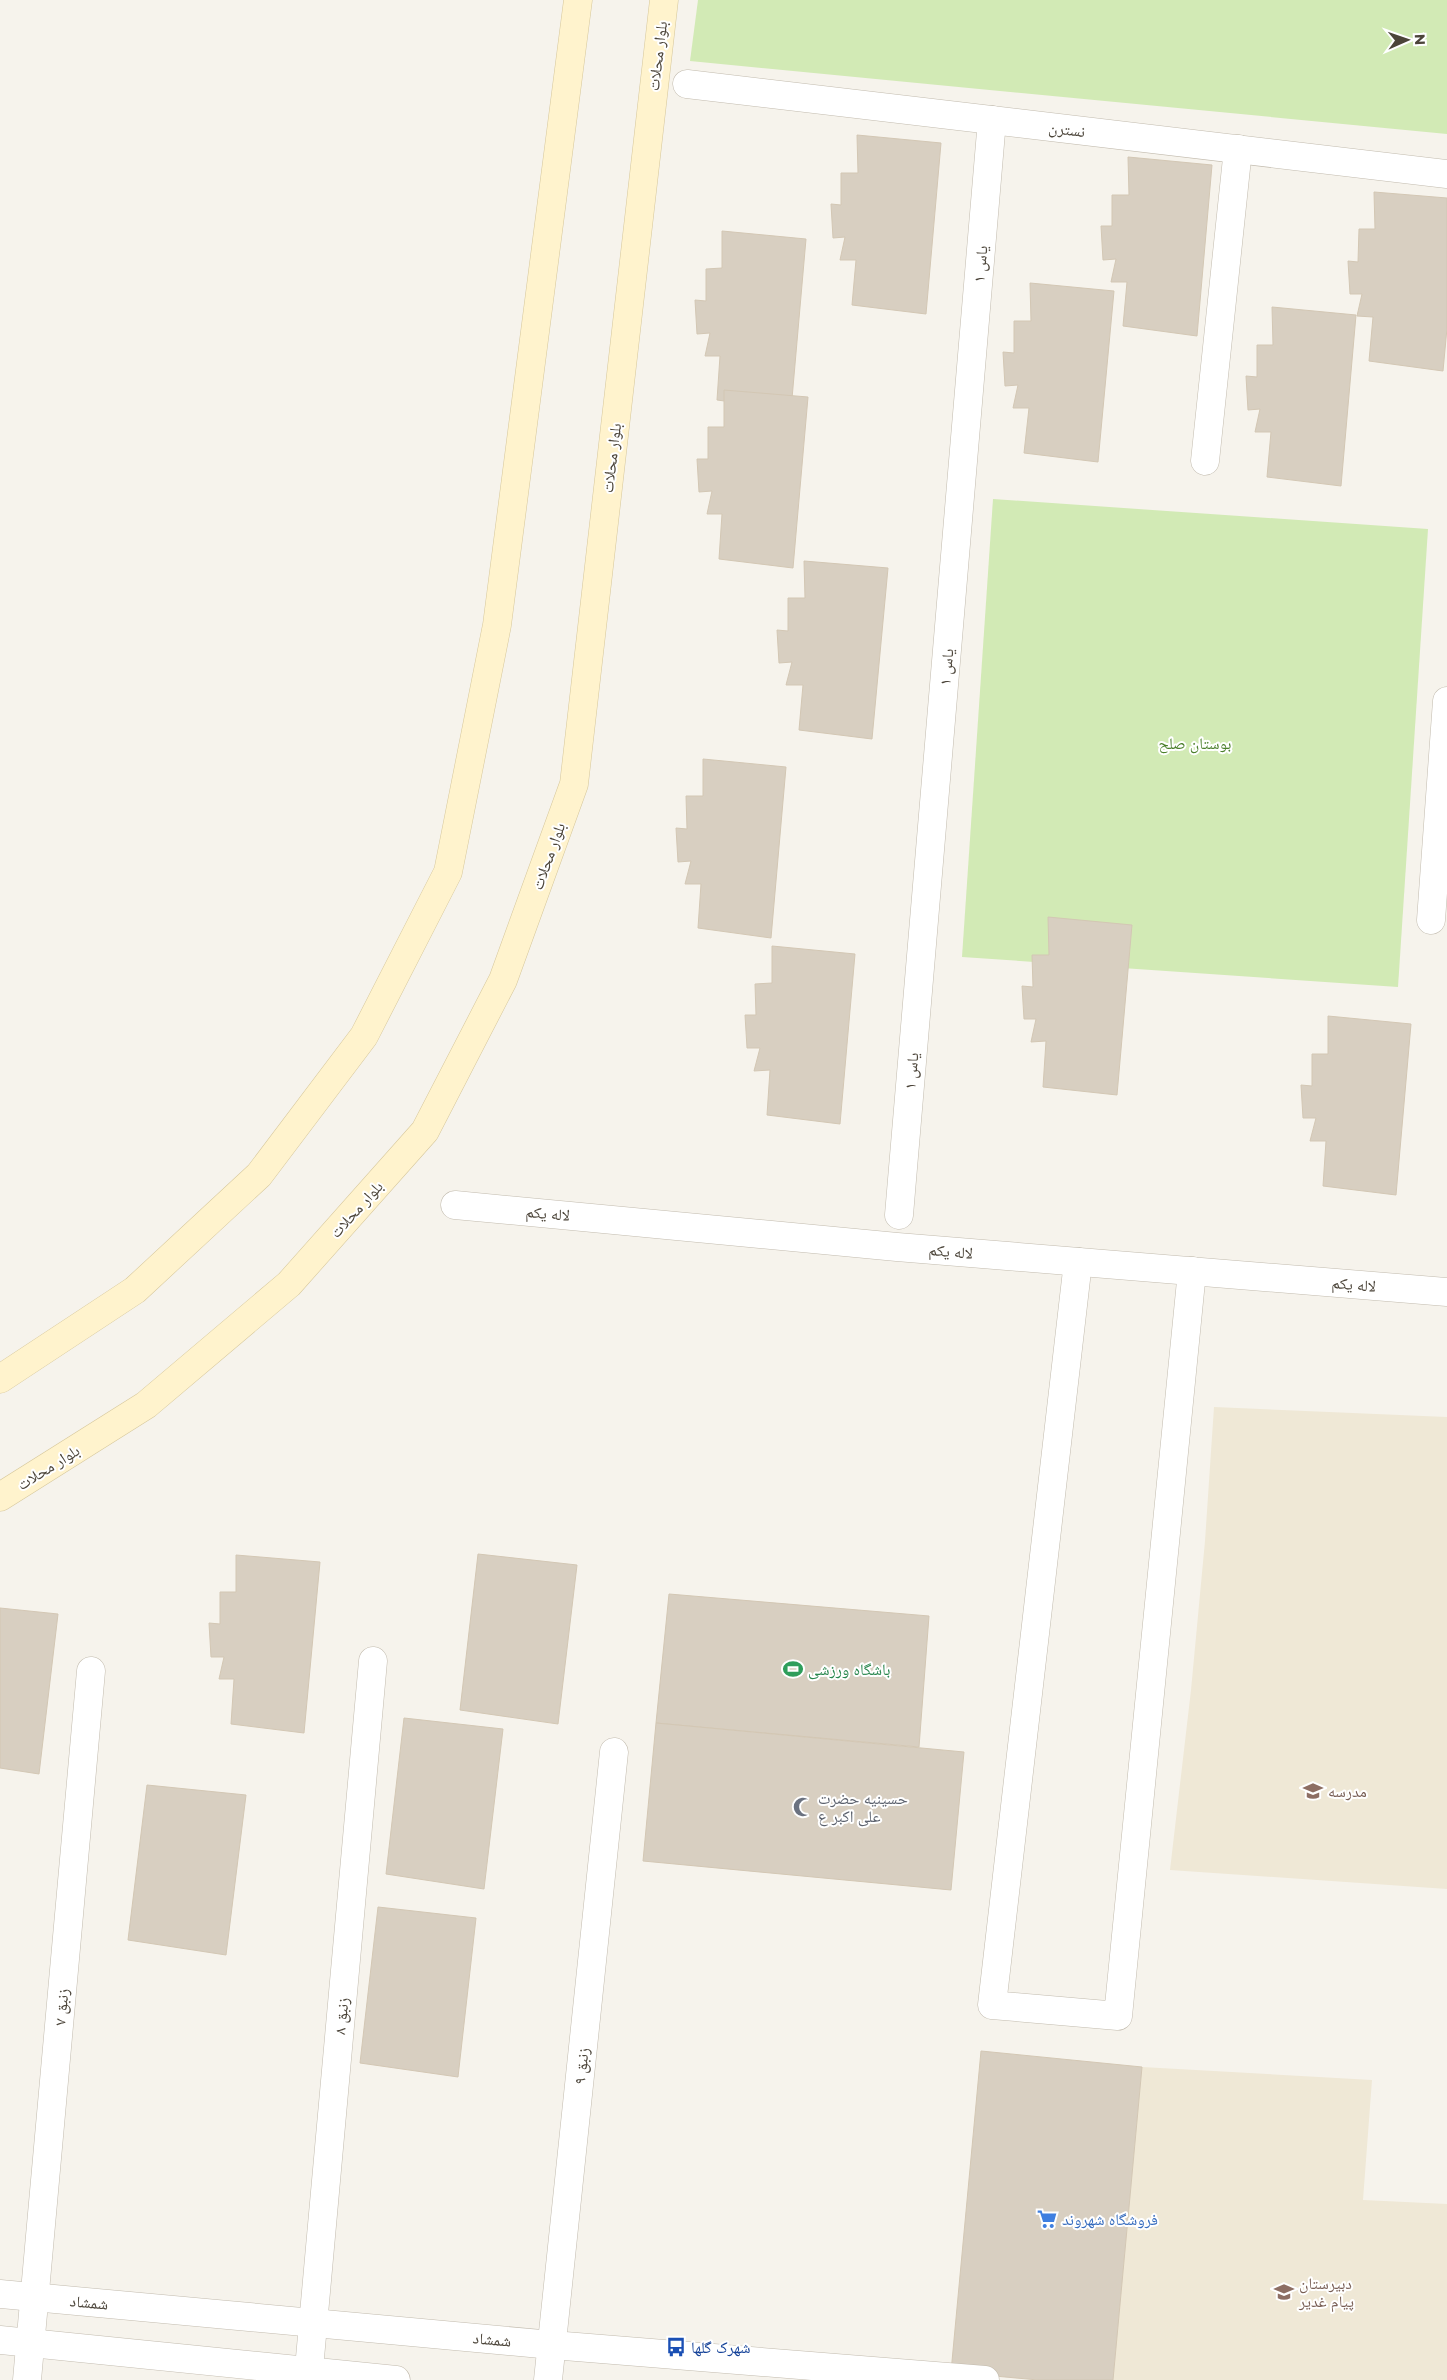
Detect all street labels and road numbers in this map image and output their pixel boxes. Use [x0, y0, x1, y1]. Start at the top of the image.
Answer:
street label: بلوار محلات [644, 20, 671, 92]
street label: نسترن [1047, 118, 1086, 142]
street label: یاس ۱ [969, 245, 993, 283]
street label: بلوار محلات [598, 422, 625, 494]
street label: یاس ۱ [935, 648, 959, 686]
street label: بلوار محلات [528, 820, 569, 892]
street label: یاس ۱ [900, 1052, 924, 1090]
street label: بلوار محلات [326, 1177, 387, 1242]
street label: لاله یکم [525, 1202, 571, 1226]
street label: لاله یکم [928, 1240, 974, 1264]
street label: لاله یکم [1331, 1273, 1377, 1297]
street label: بلوار محلات [14, 1441, 83, 1494]
street label: زنبق ۷ [50, 1988, 74, 2026]
street label: زنبق ۸ [330, 1997, 354, 2035]
street label: زنبق ۹ [570, 2047, 594, 2086]
street label: شمشاد [69, 2291, 109, 2314]
street label: شمشاد [472, 2328, 512, 2351]

